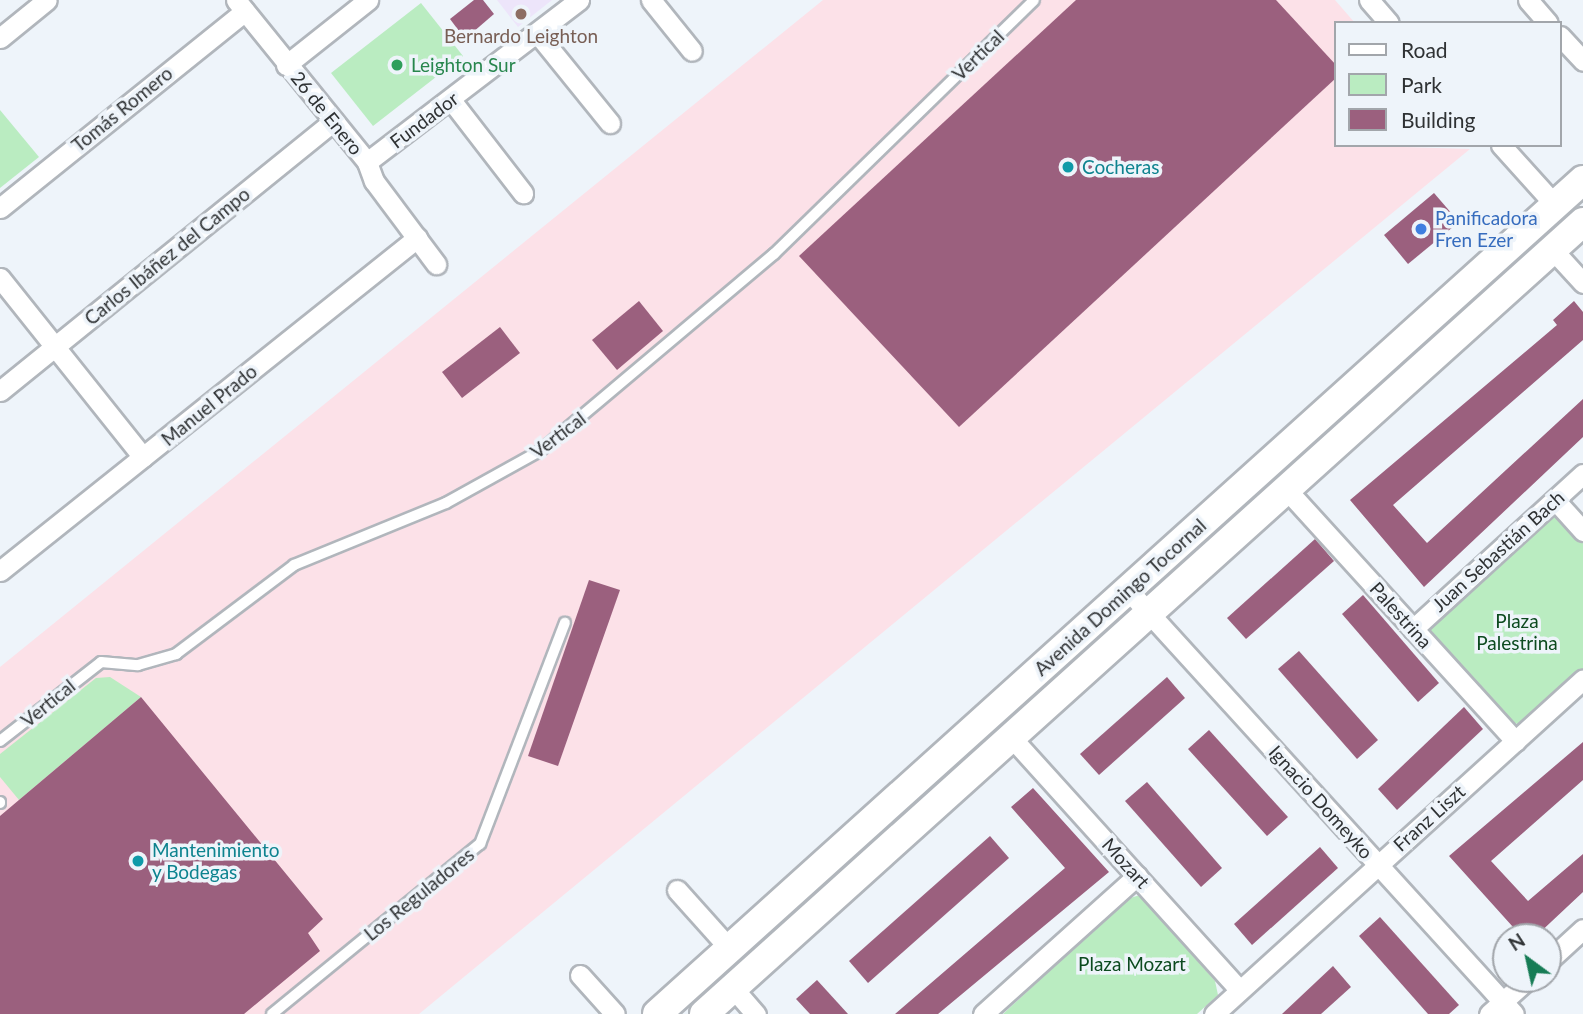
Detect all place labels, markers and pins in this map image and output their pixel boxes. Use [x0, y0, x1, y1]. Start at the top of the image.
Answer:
marker: Bernardo Leighton [513, 6, 529, 22]
place label: Bernardo Leighton [444, 25, 598, 47]
place label: Leighton Sur [411, 54, 516, 76]
marker: Leighton Sur [389, 57, 405, 73]
place label: Cocheras [1082, 156, 1159, 178]
marker: Cocheras [1060, 159, 1076, 175]
place label: Panificadora Fren Ezer [1435, 207, 1538, 251]
marker: Panificadora Fren Ezer [1413, 221, 1429, 237]
place label: Mantenimiento y Bodegas [152, 839, 279, 883]
marker: Mantenimiento y Bodegas [130, 853, 146, 869]

